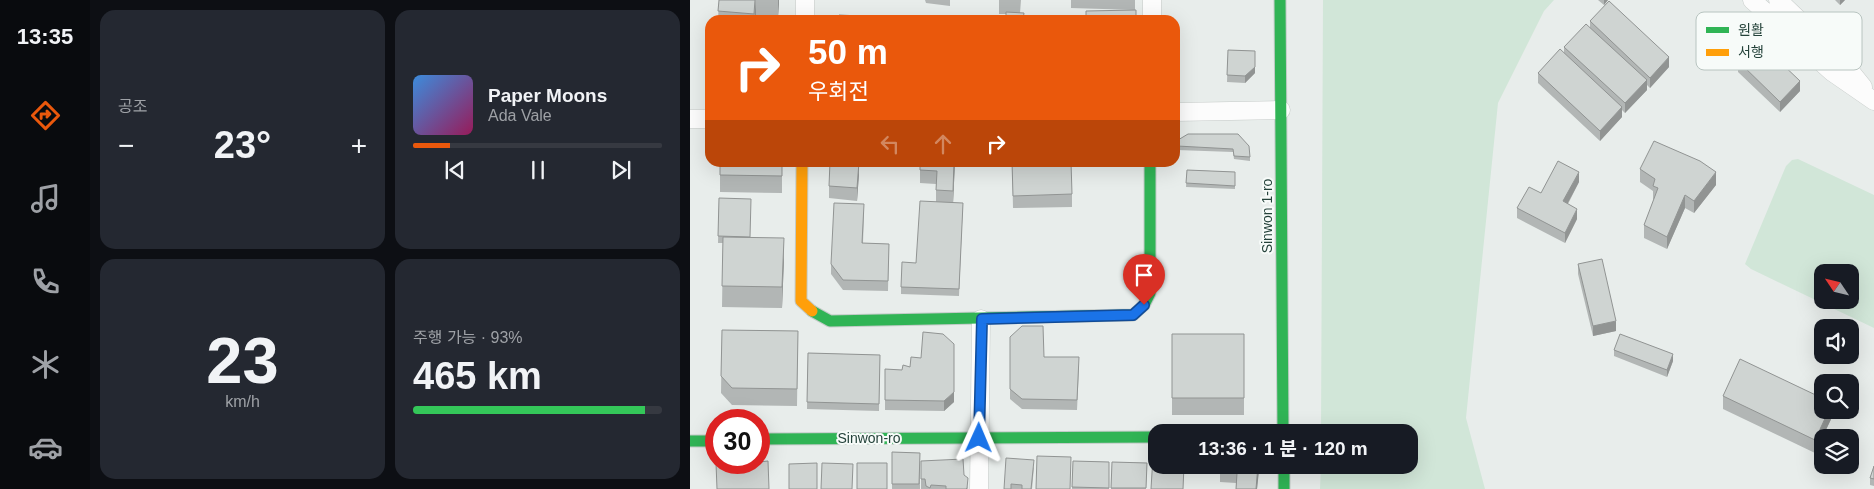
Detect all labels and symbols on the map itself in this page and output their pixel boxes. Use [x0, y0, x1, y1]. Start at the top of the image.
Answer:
legend [1696, 12, 1862, 70]
text: 원활 [1738, 22, 1764, 38]
text: 서행 [1738, 44, 1764, 60]
street label: Sinwon 1-ro [1259, 178, 1275, 253]
pin [1123, 254, 1165, 305]
north arrow [1814, 264, 1859, 309]
speed limit sign: 30 [705, 409, 770, 474]
position arrow [952, 411, 1004, 463]
street label: Sinwon-ro [837, 430, 901, 446]

